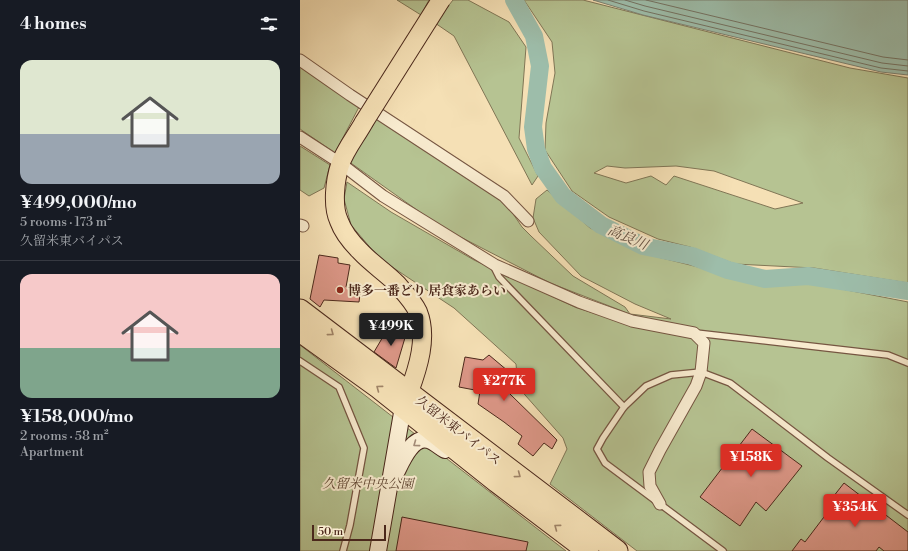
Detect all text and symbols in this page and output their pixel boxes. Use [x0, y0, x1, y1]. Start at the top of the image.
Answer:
text: 4 homes [20, 13, 87, 35]
icon: filters [258, 13, 280, 35]
icon: home [114, 86, 186, 158]
text: ¥499,000/mo [20, 192, 137, 214]
text: 5 rooms · 173 m² [20, 214, 112, 230]
water label: 高良川 [605, 221, 652, 255]
text: 久留米東バイパス [20, 233, 124, 249]
place label: 博多一番どり 居食家あらい [348, 283, 506, 299]
marker: 博多一番どり 居食家あらい [335, 285, 345, 295]
icon: home [114, 300, 186, 372]
pin: ¥499K [363, 313, 419, 347]
text: ¥499K [368, 318, 414, 334]
one-way arrow [327, 328, 334, 336]
pin: ¥277K [476, 368, 532, 402]
text: ¥277K [482, 373, 526, 389]
one-way arrow [376, 385, 383, 393]
street label: 久留米東バイパス [413, 393, 504, 469]
text: ¥158,000/mo [20, 406, 134, 428]
text: 2 rooms · 58 m² [20, 428, 109, 444]
one-way arrow [413, 439, 420, 446]
text: Apartment [20, 444, 84, 460]
pin: ¥158K [723, 444, 779, 478]
text: ¥158K [729, 449, 773, 465]
one-way arrow [513, 471, 520, 478]
park label: 久留米中央公園 [322, 476, 415, 492]
pin: ¥354K [827, 494, 883, 528]
text: ¥354K [832, 499, 878, 515]
scale bar [312, 523, 386, 542]
text: 50 m [318, 525, 343, 539]
one-way arrow [554, 525, 561, 532]

